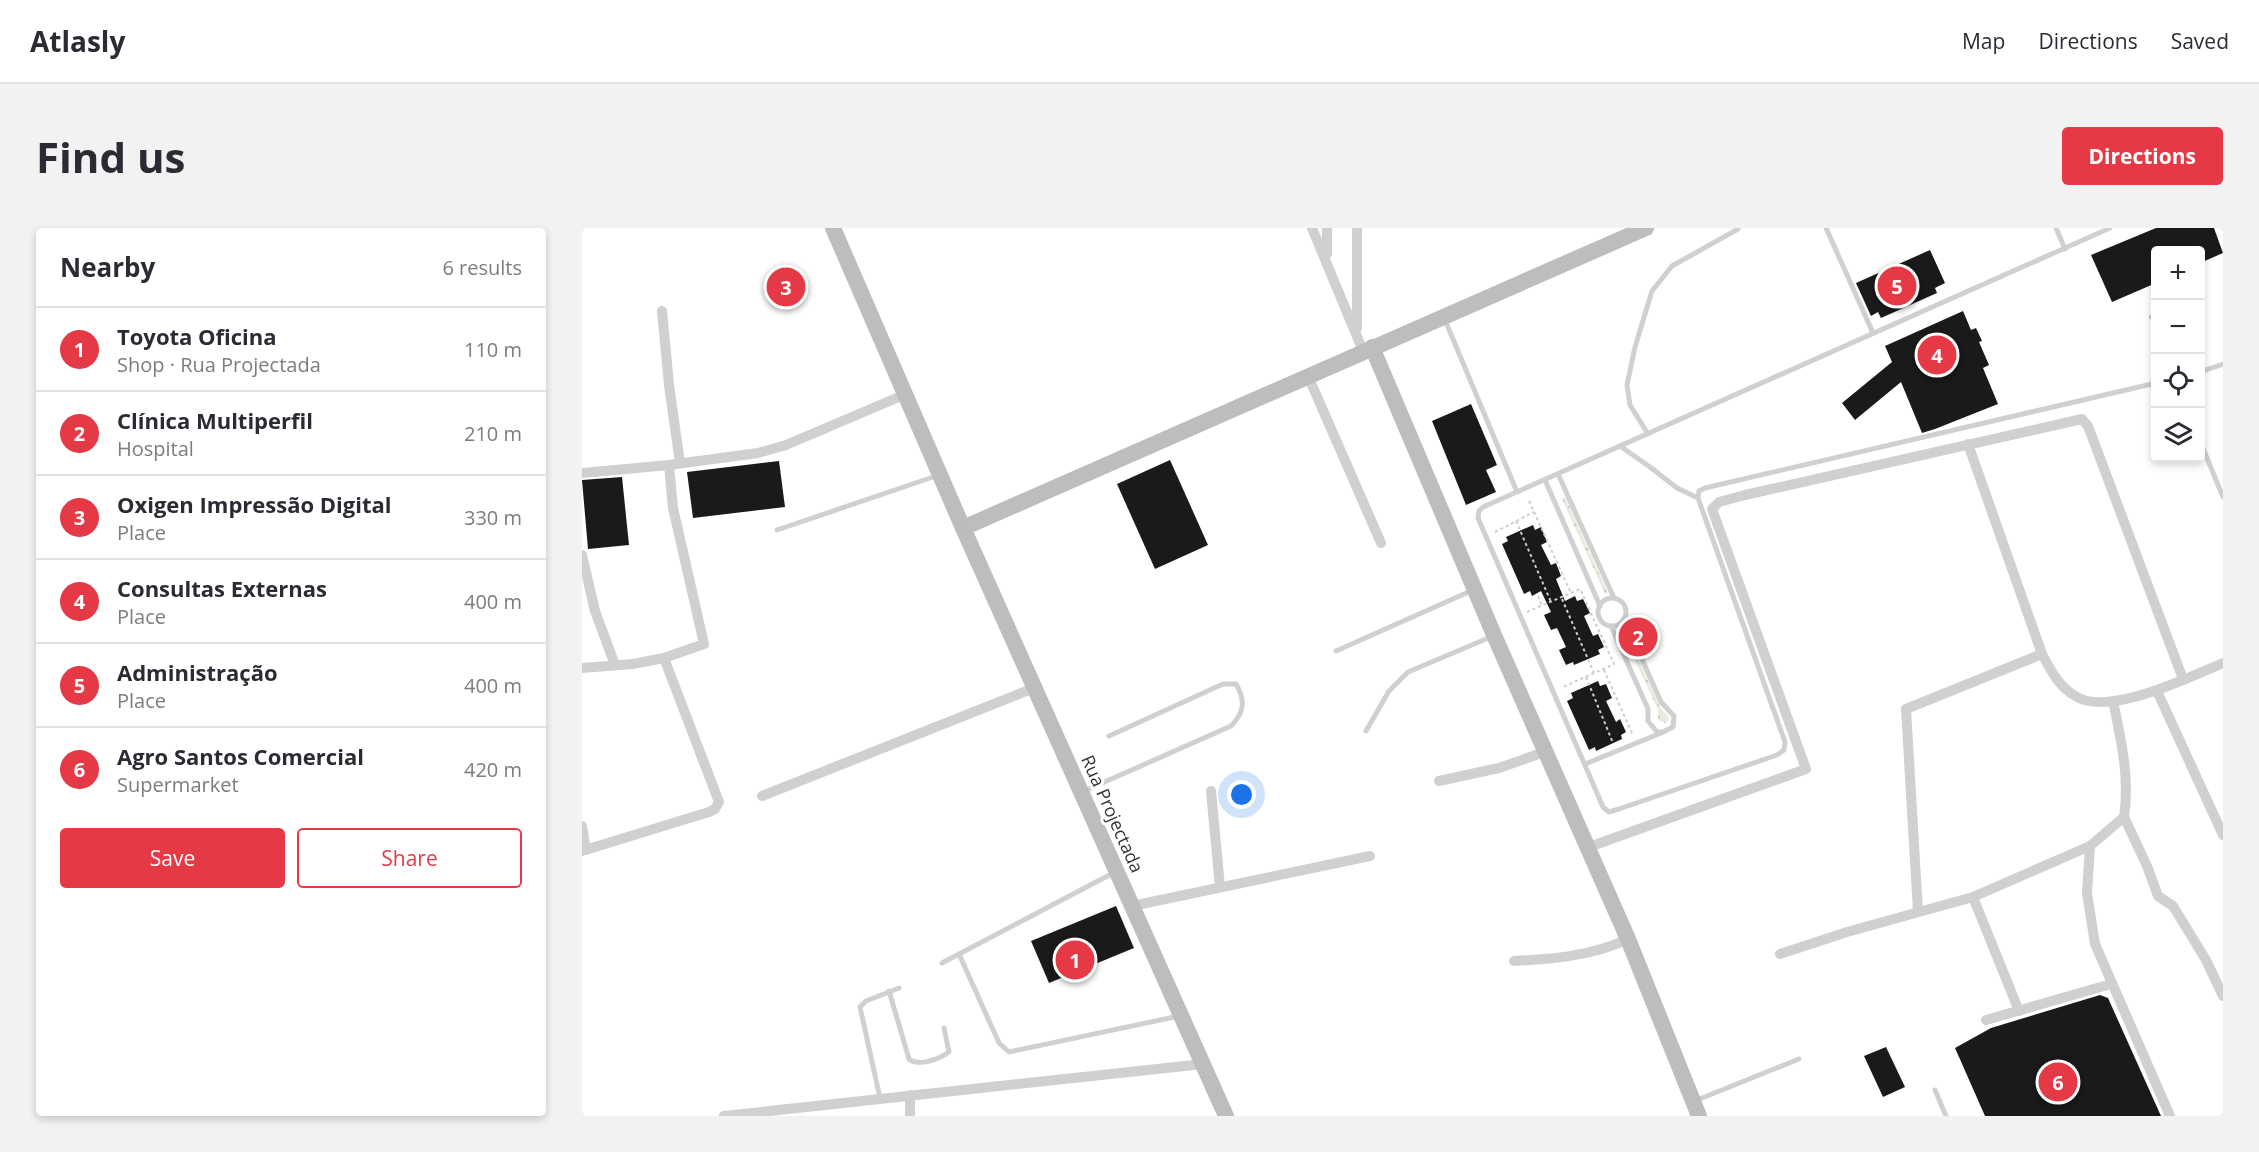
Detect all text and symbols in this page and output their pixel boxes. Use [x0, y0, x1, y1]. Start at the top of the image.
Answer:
text: Atlasly [30, 22, 125, 60]
text: Map [1962, 27, 2005, 55]
text: Directions [2038, 27, 2138, 55]
text: Saved [2171, 27, 2229, 55]
button: Directions [2062, 127, 2223, 185]
text: Find us [36, 128, 185, 185]
map controls [2151, 246, 2205, 462]
button: + [2151, 246, 2205, 300]
text: Nearby [60, 249, 155, 285]
text: 6 results [442, 254, 522, 281]
pin: 3 [766, 264, 806, 310]
pin: 5 [1878, 264, 1916, 308]
button: − [2151, 300, 2205, 354]
text: Toyota Oficina [117, 321, 277, 351]
pin: 4 [1918, 332, 1956, 378]
text: 1 [74, 336, 85, 363]
text: 110 m [464, 336, 522, 363]
text: Shop · Rua Projectada [117, 351, 321, 378]
button: locate [2151, 354, 2205, 408]
text: Clínica Multiperfil [117, 405, 313, 435]
button: layers [2151, 408, 2205, 462]
text: 2 [74, 420, 85, 447]
text: 210 m [464, 420, 522, 447]
text: Hospital [117, 435, 194, 462]
text: Oxigen Impressão Digital [117, 489, 392, 519]
text: 3 [74, 504, 85, 531]
text: 330 m [464, 504, 522, 531]
text: Place [117, 519, 166, 546]
text: Consultas Externas [117, 573, 327, 603]
text: 4 [74, 588, 85, 615]
text: 400 m [464, 588, 522, 615]
text: Place [117, 603, 166, 630]
pin: 2 [1618, 614, 1658, 660]
text: Administração [117, 657, 278, 687]
text: 5 [74, 672, 85, 699]
text: 400 m [464, 672, 522, 699]
text: Place [117, 687, 166, 714]
text: Agro Santos Comercial [117, 741, 364, 771]
street label: Rua Projectada [1076, 751, 1150, 876]
text: 6 [74, 756, 85, 783]
text: 420 m [464, 756, 522, 783]
text: Supermarket [117, 771, 239, 798]
your location [1227, 780, 1256, 809]
button: Save [60, 828, 285, 888]
button: Share [297, 828, 522, 888]
pin: 1 [1056, 938, 1094, 982]
pin: 6 [2038, 1060, 2078, 1104]

